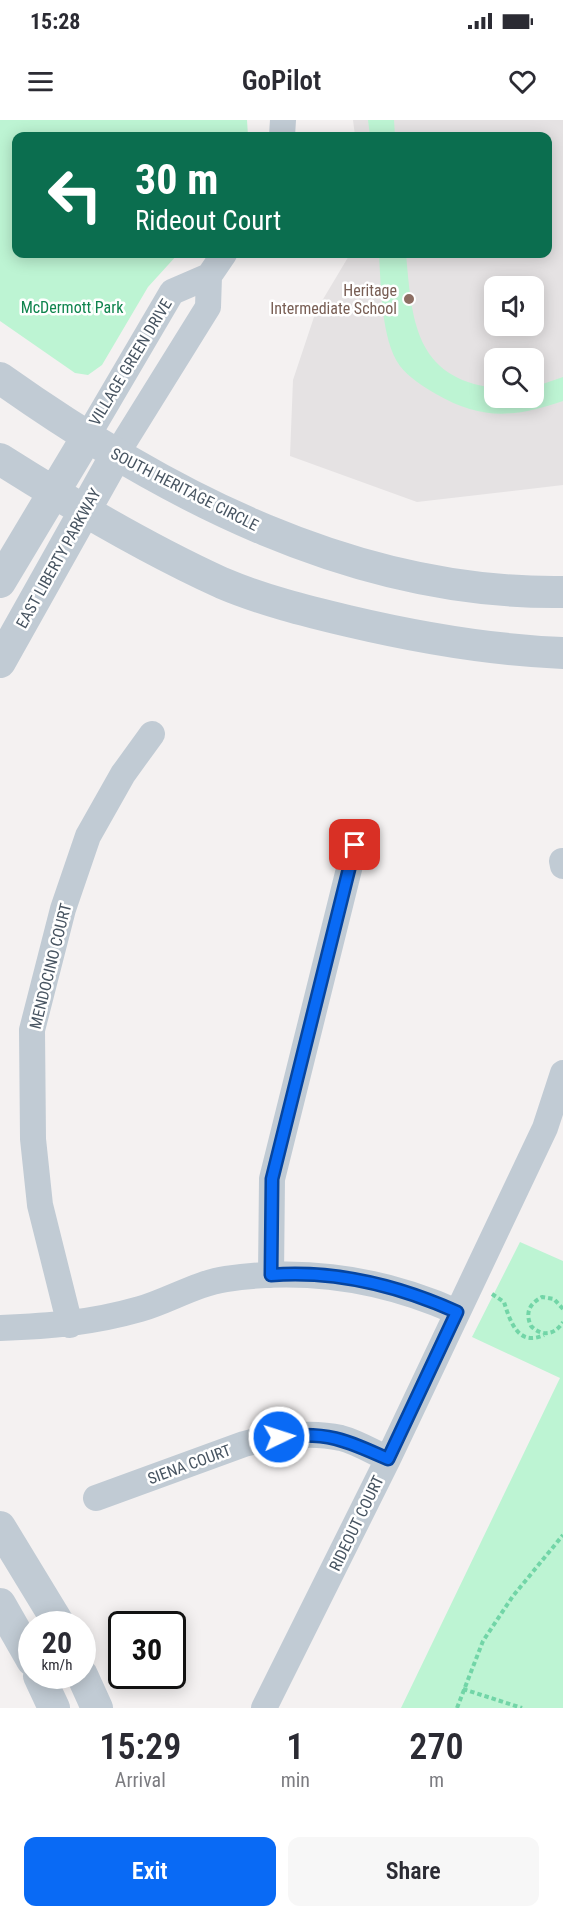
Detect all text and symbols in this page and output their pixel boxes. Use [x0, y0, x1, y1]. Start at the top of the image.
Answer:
text: 15:28 [30, 9, 81, 34]
icon: menu [24, 65, 57, 98]
text: GoPilot [242, 65, 321, 97]
icon: heart [506, 65, 539, 98]
text: 30 m [135, 155, 218, 204]
icon: left [36, 156, 114, 234]
text: Rideout Court [135, 205, 281, 237]
map controls [484, 276, 544, 408]
button: sound [484, 276, 544, 336]
place label: Heritage Intermediate School [270, 281, 397, 318]
marker: Heritage Intermediate School [402, 292, 416, 306]
street label: VILLAGE GREEN DRIVE [85, 295, 176, 429]
park label: McDermott Park [21, 298, 124, 317]
button: search [484, 348, 544, 408]
street label: SOUTH HERITAGE CIRCLE [108, 444, 262, 535]
street label: EAST LIBERTY PARKWAY [12, 485, 105, 631]
pin [329, 819, 380, 870]
icon: arrive [338, 828, 371, 861]
street label: MENDOCINO COURT [26, 901, 75, 1031]
position arrow [247, 1405, 311, 1469]
street label: SIENA COURT [145, 1441, 233, 1488]
street label: RIDEOUT COURT [325, 1472, 388, 1574]
speed limit sign: 30 [108, 1611, 186, 1689]
text: 20 [42, 1625, 72, 1660]
text: km/h [42, 1656, 72, 1674]
text: 15:29 [99, 1726, 181, 1768]
text: 1 [286, 1726, 304, 1768]
text: 270 [409, 1726, 464, 1768]
text: Arrival [115, 1768, 166, 1792]
text: min [281, 1768, 310, 1792]
text: m [429, 1768, 444, 1792]
button: Exit [24, 1837, 276, 1906]
button: Share [288, 1837, 539, 1906]

